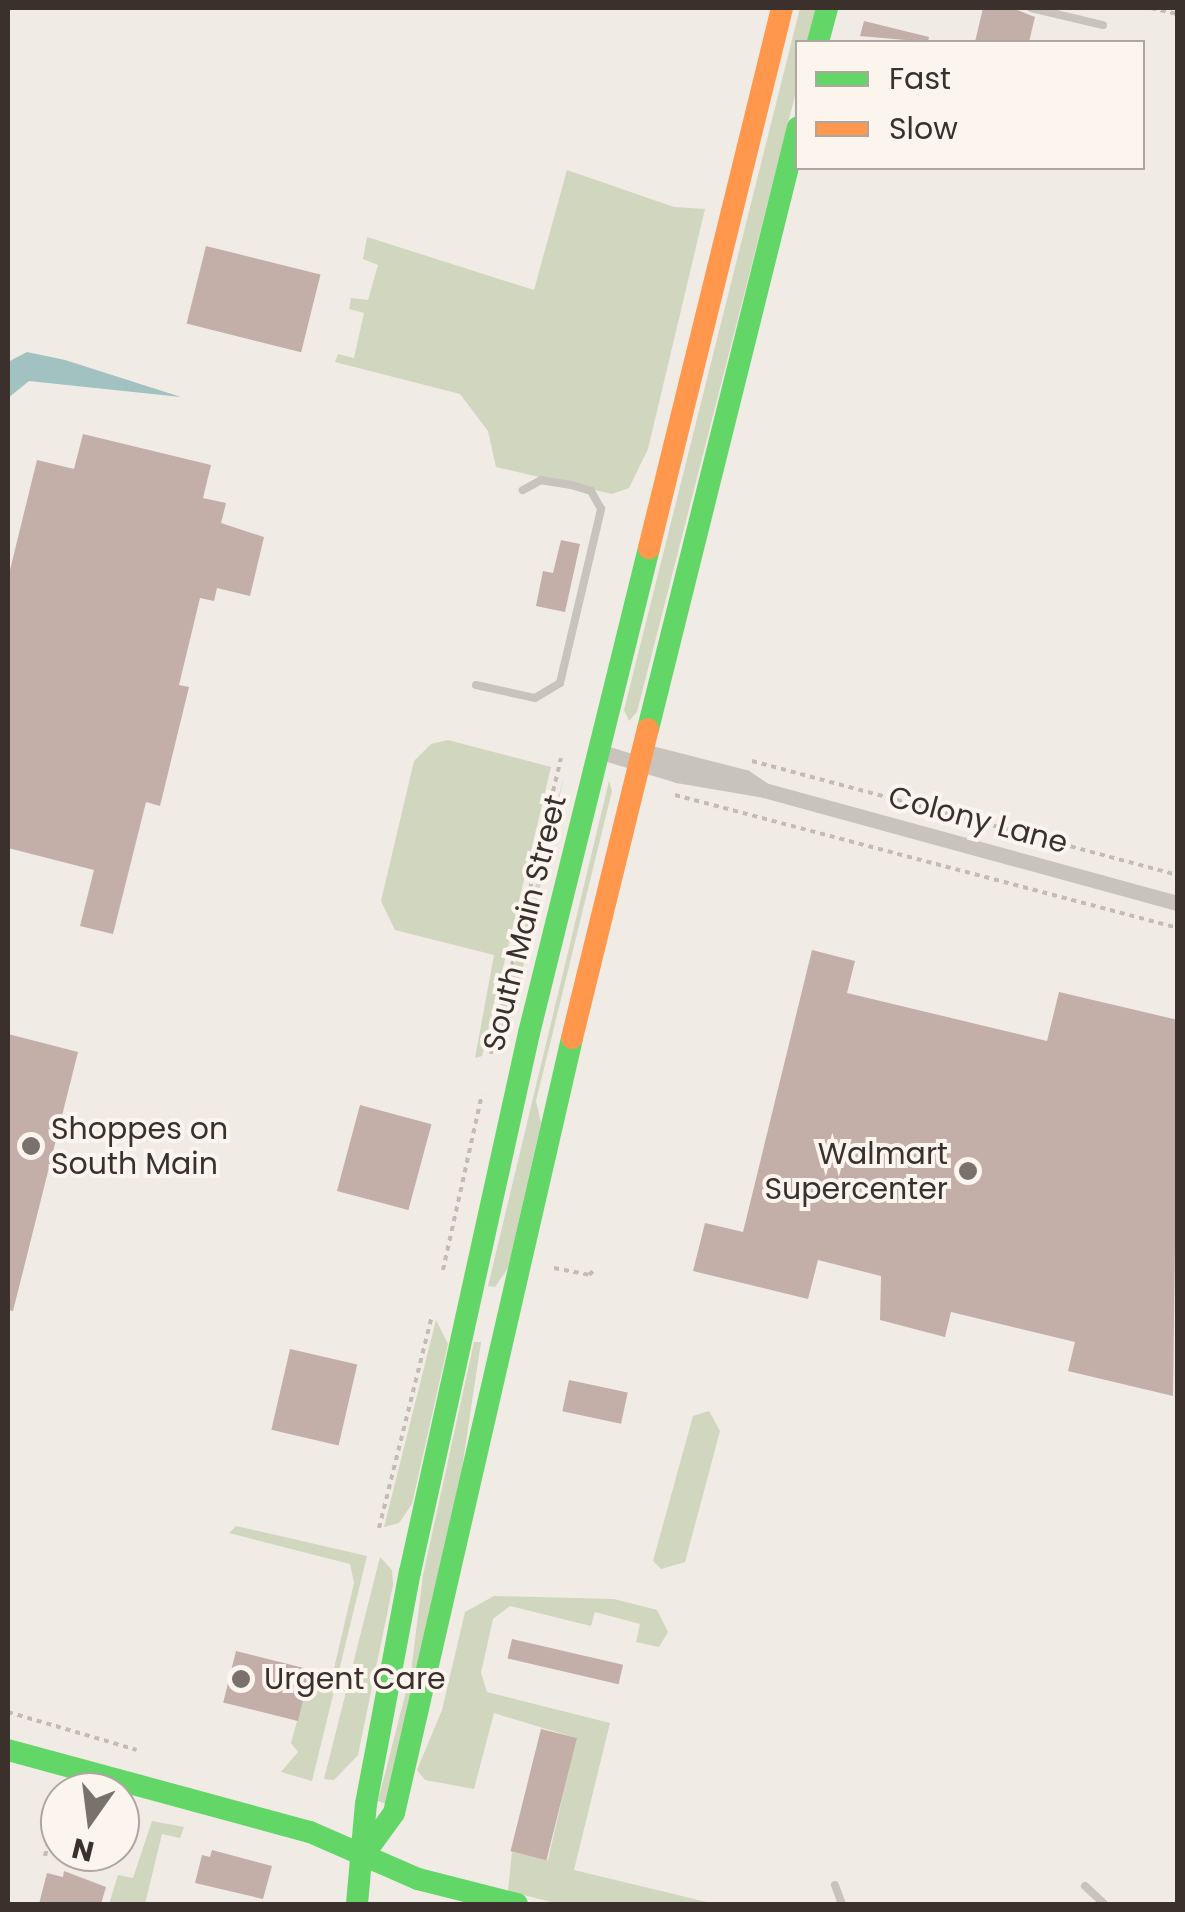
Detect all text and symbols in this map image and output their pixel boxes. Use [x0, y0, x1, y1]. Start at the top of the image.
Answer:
legend [795, 40, 1145, 170]
text: Fast [889, 57, 951, 100]
text: Slow [889, 107, 958, 150]
street label: Colony Lane [884, 779, 1072, 861]
street label: South Main Street [476, 791, 574, 1055]
place label: Shoppes on South Main [51, 1111, 228, 1182]
marker: Shoppes on South Main [20, 1135, 42, 1157]
place label: Walmart Supercenter [764, 1136, 948, 1206]
marker: Walmart Supercenter [957, 1160, 979, 1182]
place label: Urgent Care [264, 1661, 446, 1697]
marker: Urgent Care [228, 1666, 254, 1692]
north arrow [40, 1772, 140, 1872]
text: N [68, 1828, 98, 1871]

